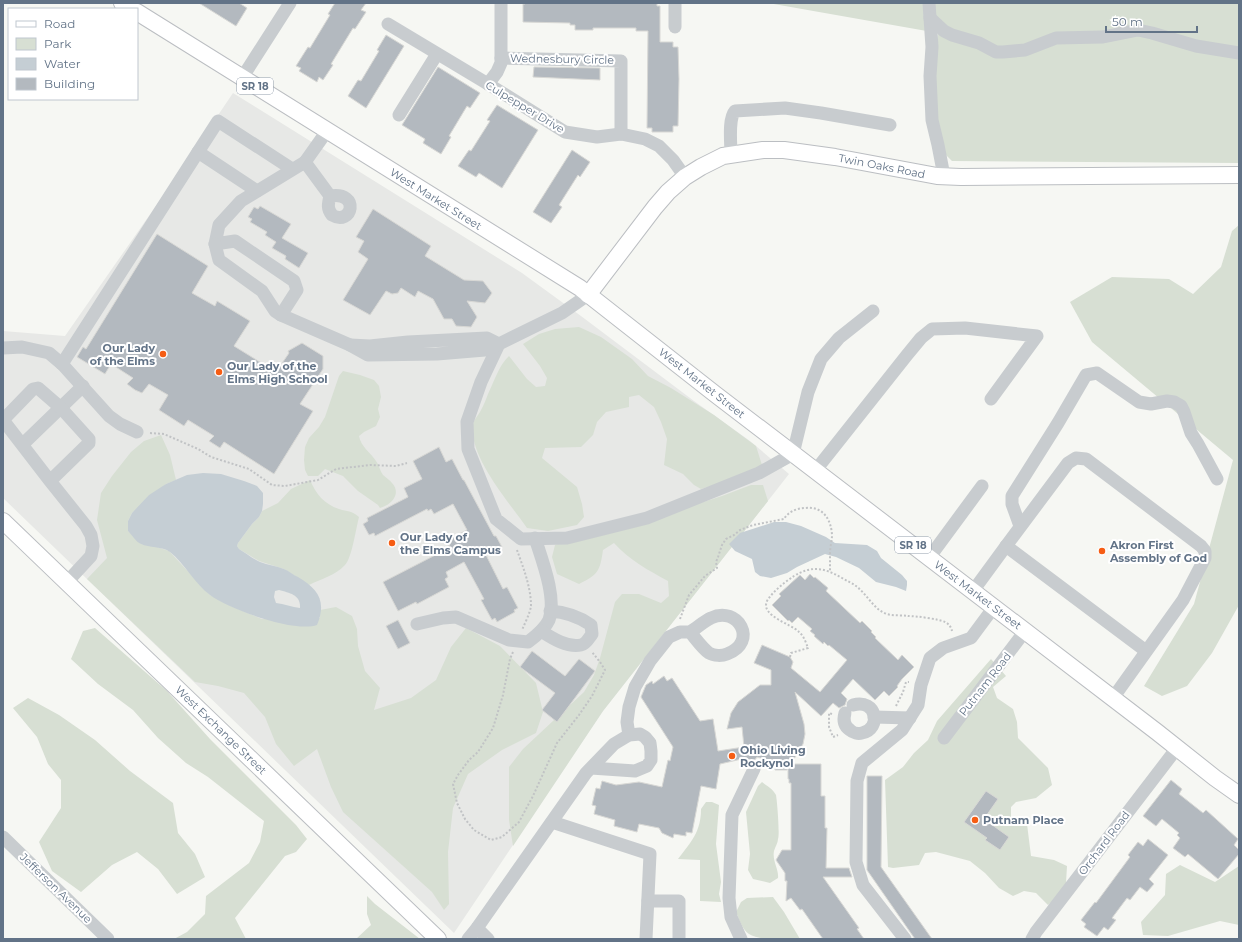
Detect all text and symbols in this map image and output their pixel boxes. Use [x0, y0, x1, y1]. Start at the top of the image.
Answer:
legend [8, 8, 138, 100]
scale bar [1106, 8, 1197, 34]
text: 50 m [1112, 14, 1143, 29]
text: Road [44, 16, 75, 31]
text: Park [44, 36, 72, 51]
street label: Wednesbury Circle [510, 51, 614, 67]
text: Water [44, 56, 81, 71]
text: Building [44, 76, 95, 91]
road number: SR 18 [237, 78, 273, 94]
street label: Culpepper Drive [483, 78, 567, 136]
street label: Twin Oaks Road [837, 151, 927, 181]
street label: West Market Street [387, 165, 485, 233]
place label: Our Lady of the Elms [90, 341, 155, 368]
street label: West Market Street [656, 345, 748, 421]
marker: Our Lady of the Elms [158, 349, 168, 359]
place label: Our Lady of the Elms High School [227, 359, 328, 386]
marker: Our Lady of the Elms High School [214, 367, 224, 377]
place label: Our Lady of the Elms Campus [400, 530, 501, 557]
road number: SR 18 [895, 537, 931, 553]
marker: Our Lady of the Elms Campus [387, 538, 397, 548]
place label: Akron First Assembly of God [1109, 538, 1207, 565]
marker: Akron First Assembly of God [1097, 546, 1107, 556]
street label: West Market Street [932, 558, 1025, 633]
street label: Putnam Road [956, 649, 1014, 719]
street label: West Exchange Street [172, 683, 270, 778]
place label: Ohio Living Rockynol [740, 743, 806, 770]
marker: Ohio Living Rockynol [727, 751, 737, 761]
street label: Orchard Road [1075, 808, 1133, 878]
place label: Putnam Place [983, 813, 1064, 827]
marker: Putnam Place [970, 815, 980, 825]
street label: Jefferson Avenue [16, 849, 95, 926]

